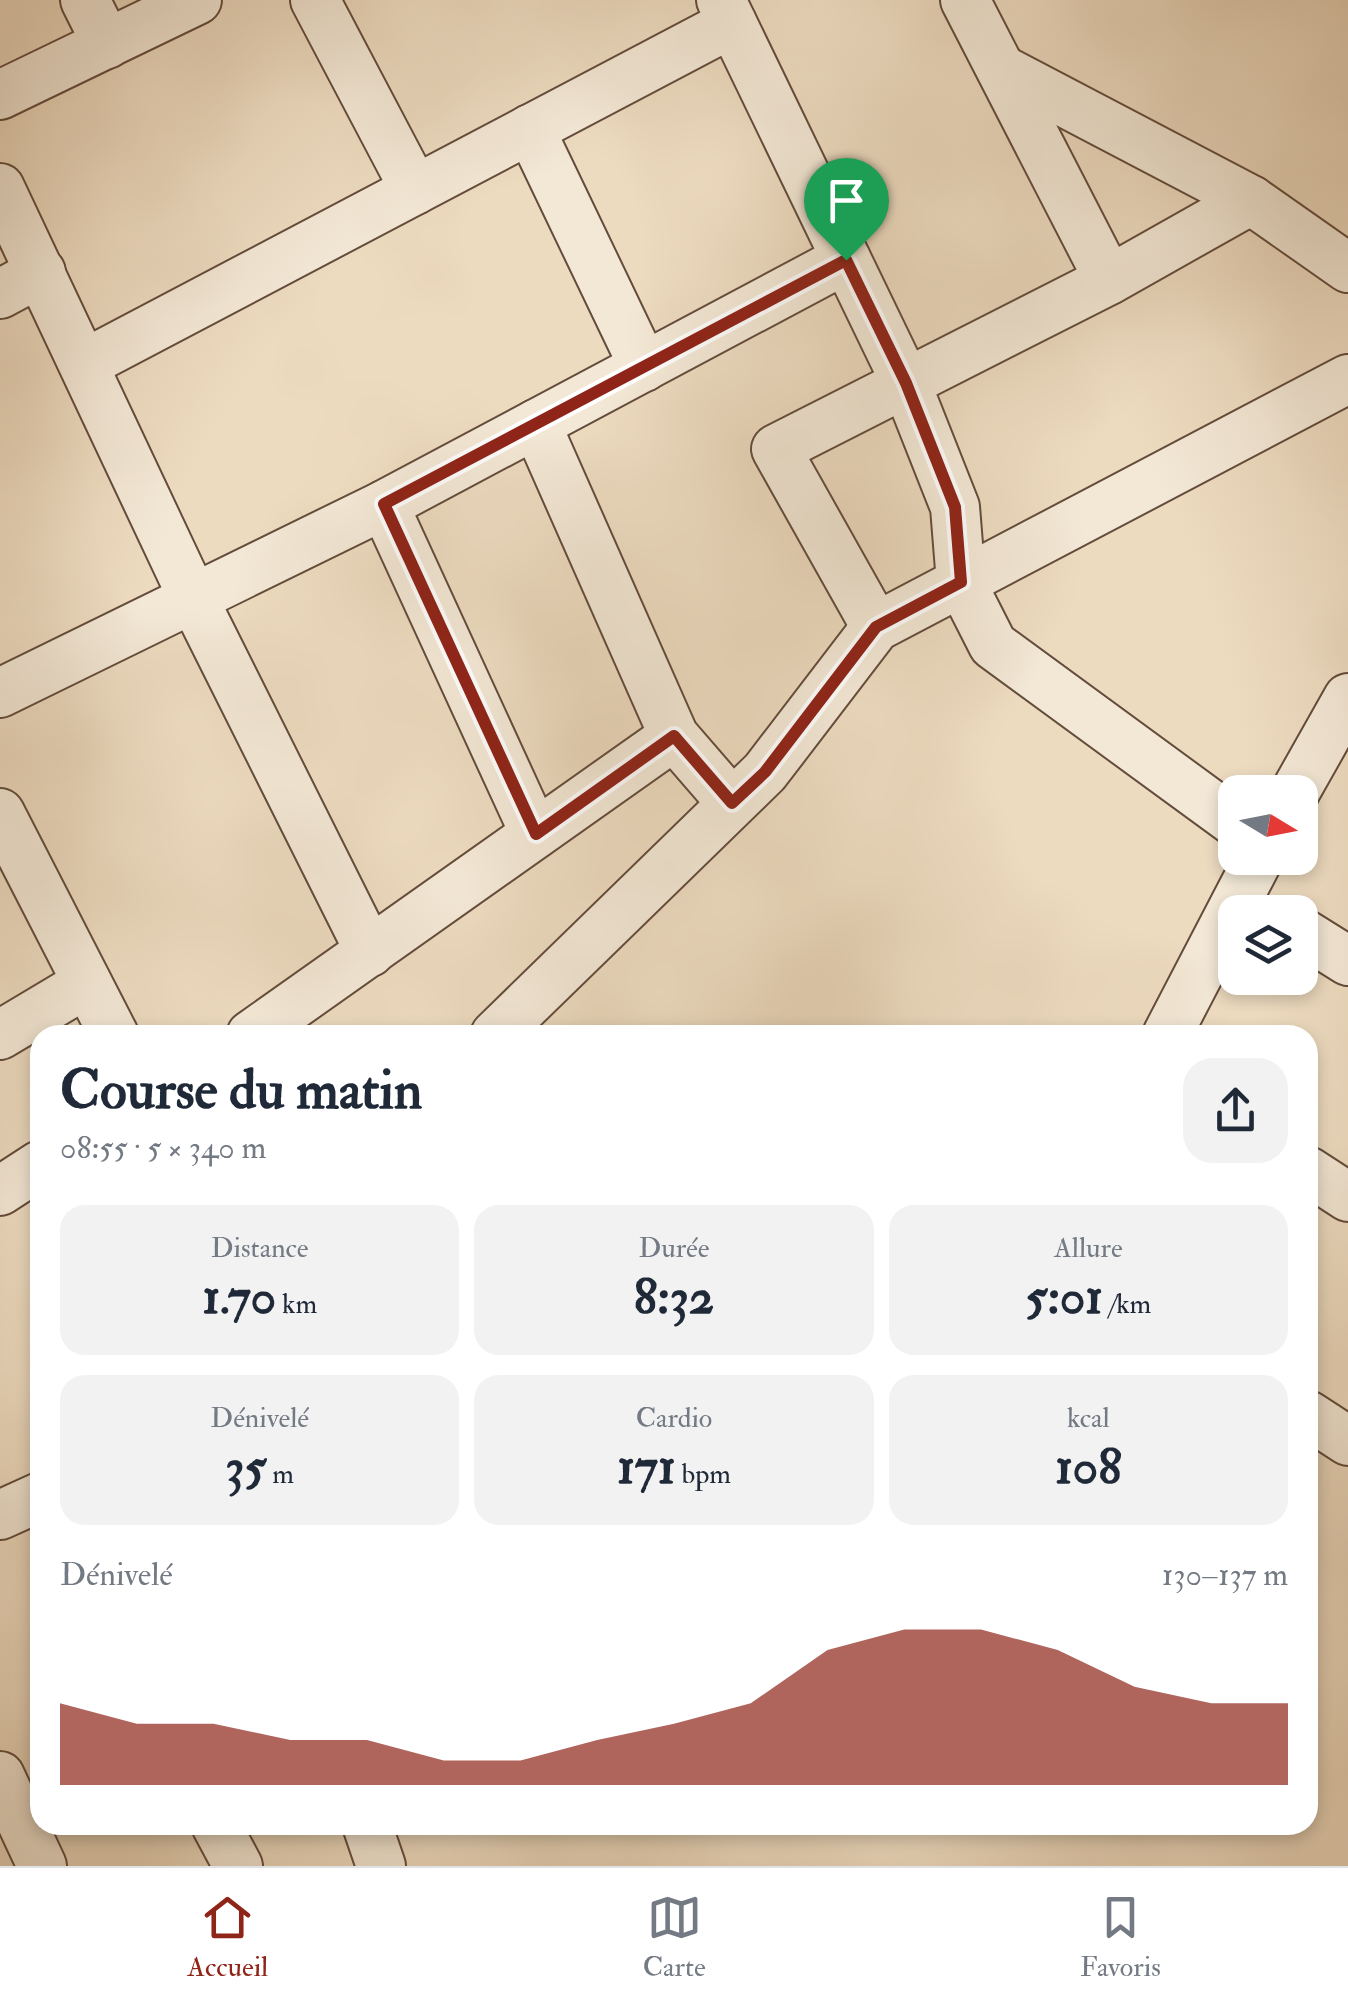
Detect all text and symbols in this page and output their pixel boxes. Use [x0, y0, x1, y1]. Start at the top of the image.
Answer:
pin [804, 158, 889, 261]
icon: arrive [819, 173, 874, 228]
north arrow [1218, 775, 1318, 875]
map controls [1218, 775, 1318, 995]
button: layers [1218, 895, 1318, 995]
text: Course du matin [60, 1056, 422, 1125]
button: share [1183, 1058, 1288, 1163]
text: 08:55 · 5 × 340 m [60, 1128, 266, 1168]
text: Distance [211, 1231, 309, 1266]
text: Durée [638, 1231, 710, 1266]
text: Allure [1054, 1231, 1123, 1266]
text: 1.70 [202, 1266, 276, 1329]
text: 8:32 [634, 1266, 714, 1329]
text: 5:01 [1025, 1266, 1103, 1329]
text: km [276, 1287, 317, 1322]
text: /km [1103, 1287, 1151, 1322]
text: Dénivelé [210, 1401, 309, 1436]
text: Cardio [636, 1401, 712, 1436]
text: kcal [1067, 1401, 1110, 1436]
text: 35 [225, 1436, 266, 1499]
text: 171 [617, 1436, 676, 1499]
text: 108 [1055, 1436, 1122, 1499]
text: m [266, 1457, 294, 1492]
text: bpm [676, 1457, 731, 1492]
text: Dénivelé [60, 1555, 173, 1595]
text: 130–137 m [1162, 1555, 1288, 1595]
tab: Accueil [187, 1890, 268, 1985]
tab: Carte [643, 1890, 706, 1985]
tab: Favoris [1080, 1890, 1161, 1985]

